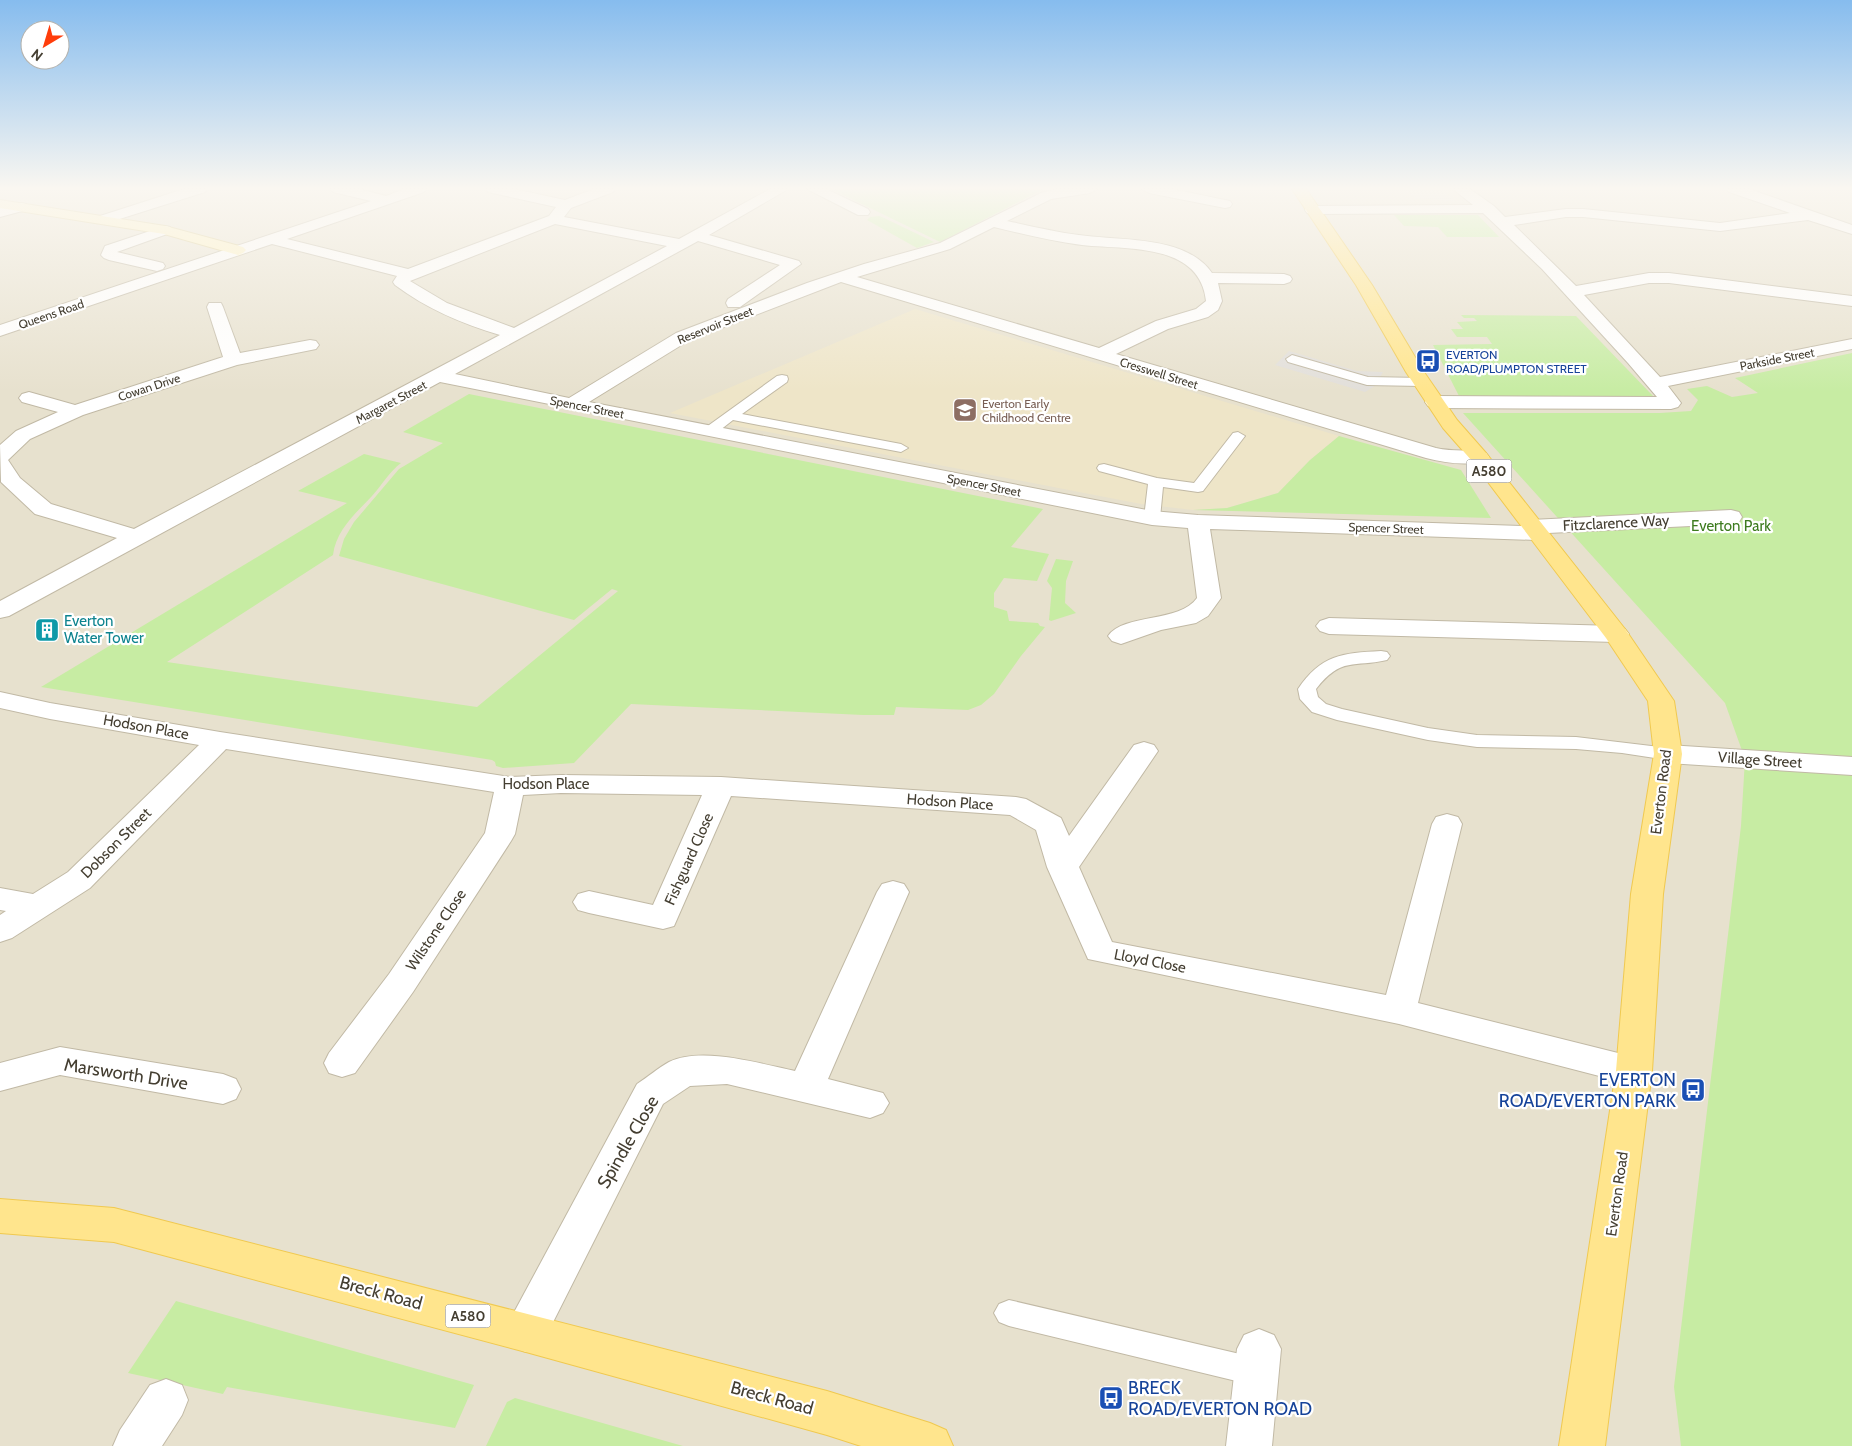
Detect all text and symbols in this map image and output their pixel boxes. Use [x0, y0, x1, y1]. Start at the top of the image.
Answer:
north arrow [20, 20, 70, 70]
text: N [28, 45, 46, 65]
street label: Queens Road [16, 296, 86, 332]
street label: Reservoir Street [675, 303, 755, 347]
street label: Parkside Street [1739, 344, 1815, 374]
place label: EVERTON ROAD/PLUMPTON STREET [1446, 347, 1587, 376]
bus stop icon: EVERTON ROAD/PLUMPTON STREET [1415, 348, 1441, 374]
street label: Cresswell Street [1118, 354, 1200, 392]
street label: Cowan Drive [116, 370, 182, 404]
street label: Margaret Street [353, 377, 429, 427]
street label: Spencer Street [549, 392, 625, 422]
place label: Everton Early Childhood Centre [982, 396, 1071, 425]
school or university icon: Everton Early Childhood Centre [952, 397, 978, 423]
road number: A580 [1466, 460, 1512, 482]
street label: Spencer Street [946, 470, 1022, 500]
street label: Fitzclarence Way [1562, 511, 1670, 535]
park label: Everton Park [1691, 517, 1771, 535]
street label: Spencer Street [1348, 519, 1424, 537]
place label: Everton Water Tower [64, 612, 144, 647]
building icon: Everton Water Tower [34, 617, 60, 643]
street label: Hodson Place [102, 711, 191, 743]
street label: Village Street [1717, 748, 1803, 772]
street label: Everton Road [1647, 749, 1675, 835]
street label: Hodson Place [503, 775, 590, 793]
street label: Hodson Place [906, 790, 994, 814]
street label: Dobson Street [77, 804, 155, 882]
street label: Fishguard Close [661, 810, 717, 908]
street label: Wilstone Close [402, 886, 470, 974]
street label: Lloyd Close [1112, 945, 1188, 977]
street label: Marsworth Drive [63, 1053, 189, 1095]
place label: EVERTON ROAD/EVERTON PARK [1499, 1069, 1677, 1112]
bus stop icon: EVERTON ROAD/EVERTON PARK [1680, 1077, 1706, 1103]
street label: Spindle Close [593, 1092, 663, 1192]
street label: Everton Road [1602, 1151, 1632, 1237]
street label: Breck Road [337, 1271, 425, 1315]
road number: A580 [446, 1304, 490, 1328]
street label: Breck Road [728, 1376, 816, 1420]
place label: BRECK ROAD/EVERTON ROAD [1128, 1377, 1312, 1420]
bus stop icon: BRECK ROAD/EVERTON ROAD [1098, 1385, 1124, 1411]

